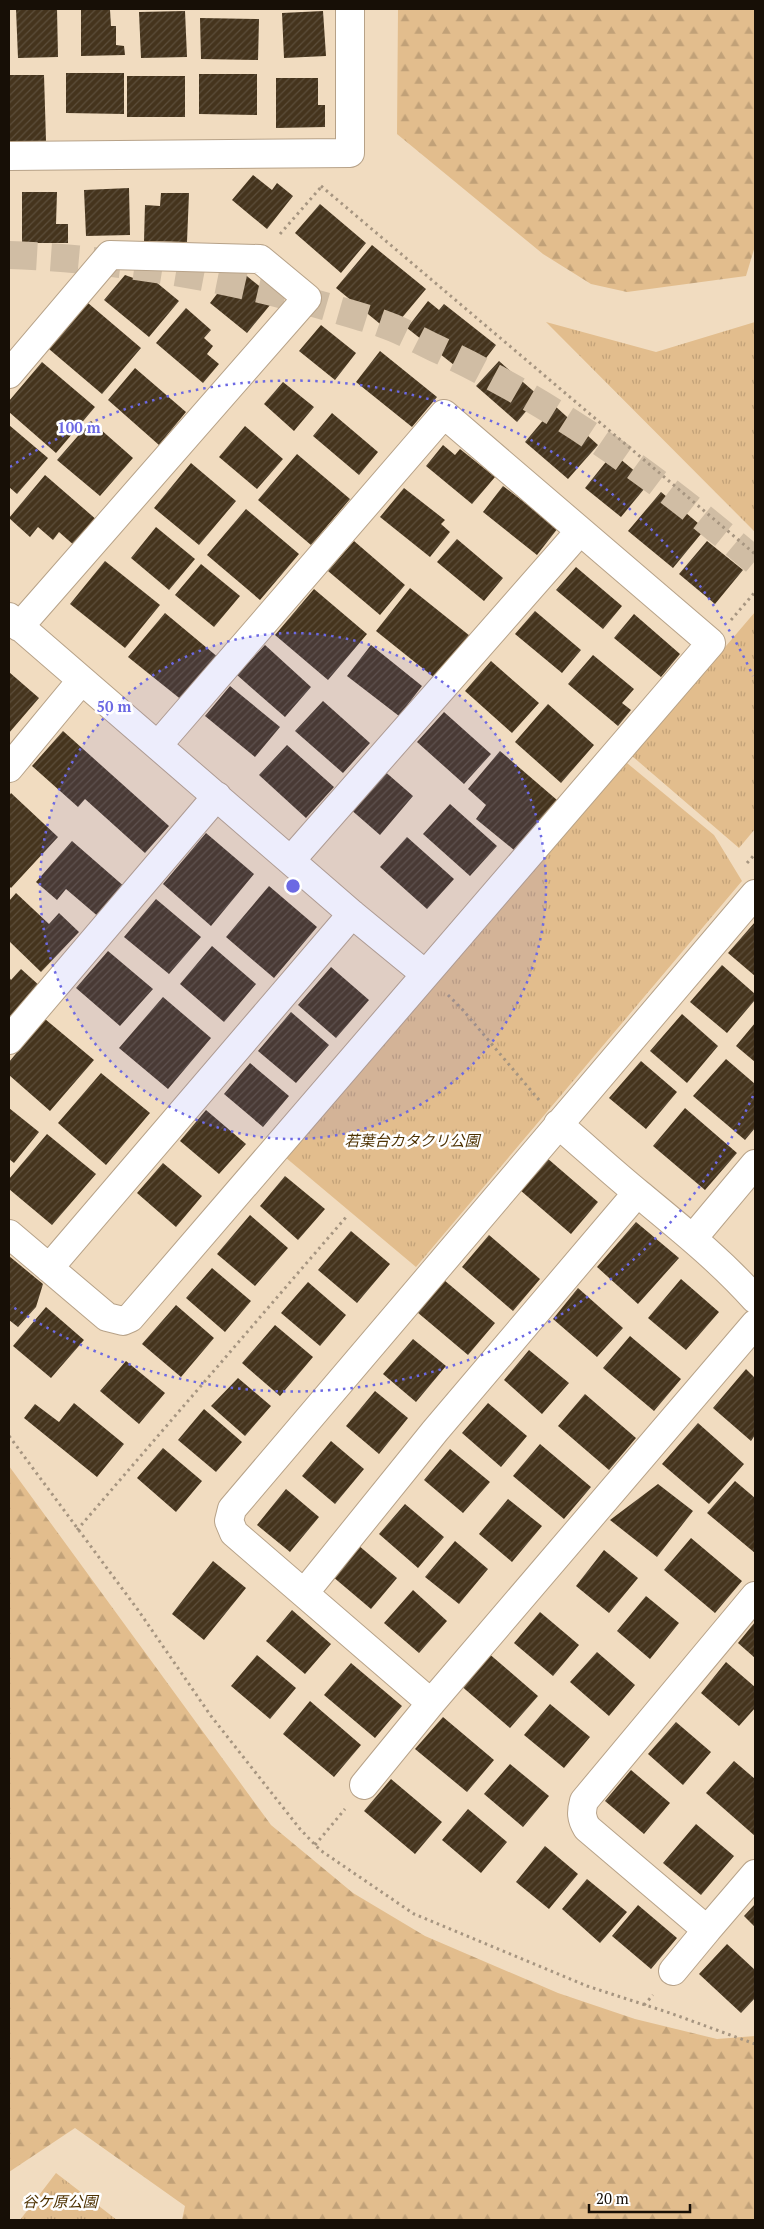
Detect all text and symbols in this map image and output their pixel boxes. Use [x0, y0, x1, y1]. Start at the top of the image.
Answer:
text: 100 m [57, 417, 101, 437]
text: 50 m [97, 696, 132, 716]
centre of rings [284, 877, 302, 895]
park label: 若葉台カタクリ公園 [344, 1130, 481, 1150]
scale bar [589, 2182, 690, 2214]
text: 20 m [596, 2188, 629, 2208]
park label: 谷ケ原公園 [22, 2191, 99, 2211]

